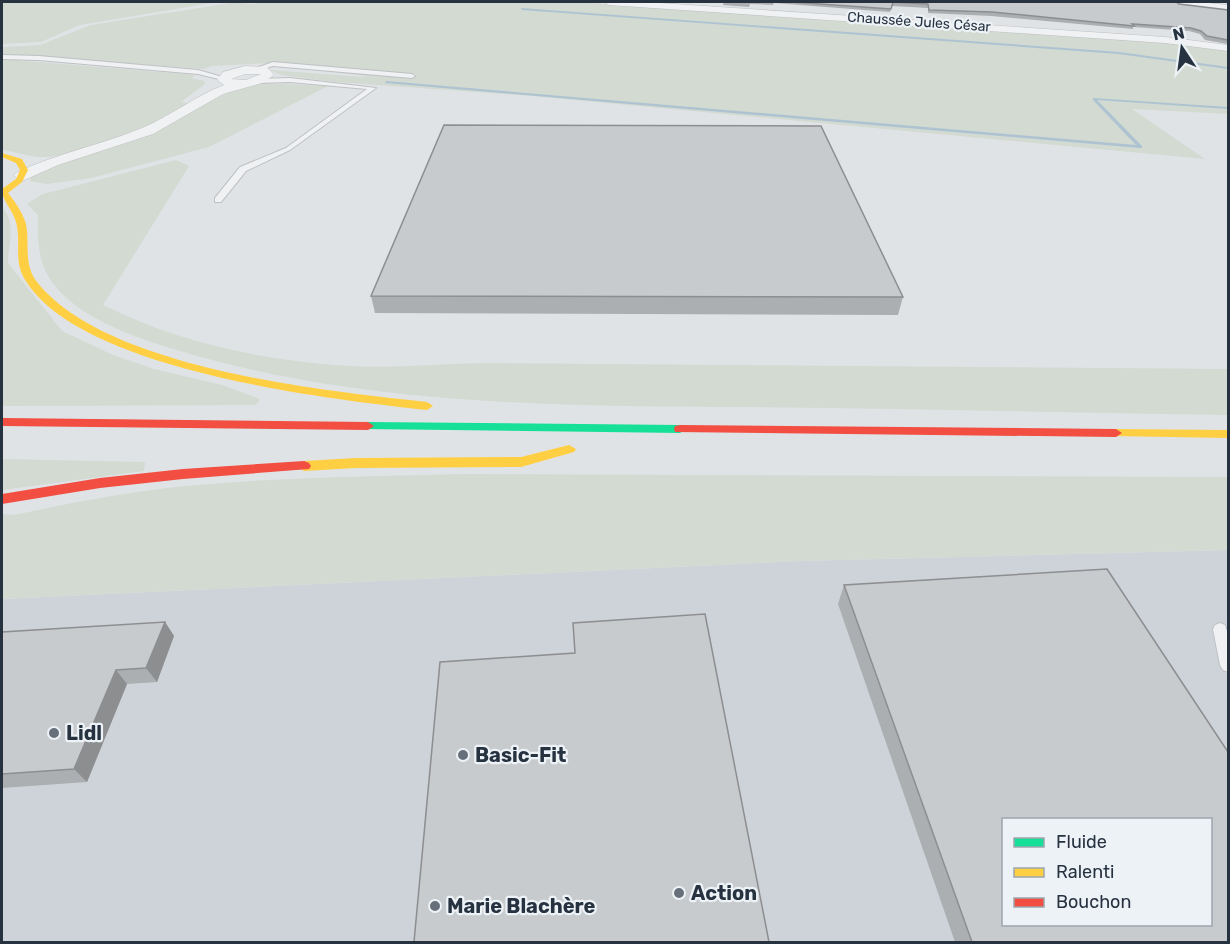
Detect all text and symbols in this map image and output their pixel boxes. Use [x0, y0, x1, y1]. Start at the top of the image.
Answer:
street label: Chaussée Jules César [847, 9, 992, 36]
north arrow [1152, 18, 1212, 78]
text: N [1171, 23, 1186, 44]
place label: Lidl [66, 721, 102, 745]
marker: Lidl [47, 726, 61, 740]
place label: Basic-Fit [475, 743, 566, 767]
marker: Basic-Fit [456, 748, 470, 762]
legend [1002, 818, 1212, 926]
text: Fluide [1056, 831, 1107, 853]
text: Ralenti [1056, 861, 1114, 883]
place label: Action [691, 881, 757, 905]
marker: Action [672, 886, 686, 900]
text: Bouchon [1056, 891, 1131, 913]
place label: Marie Blachère [447, 894, 596, 918]
marker: Marie Blachère [428, 899, 442, 913]

